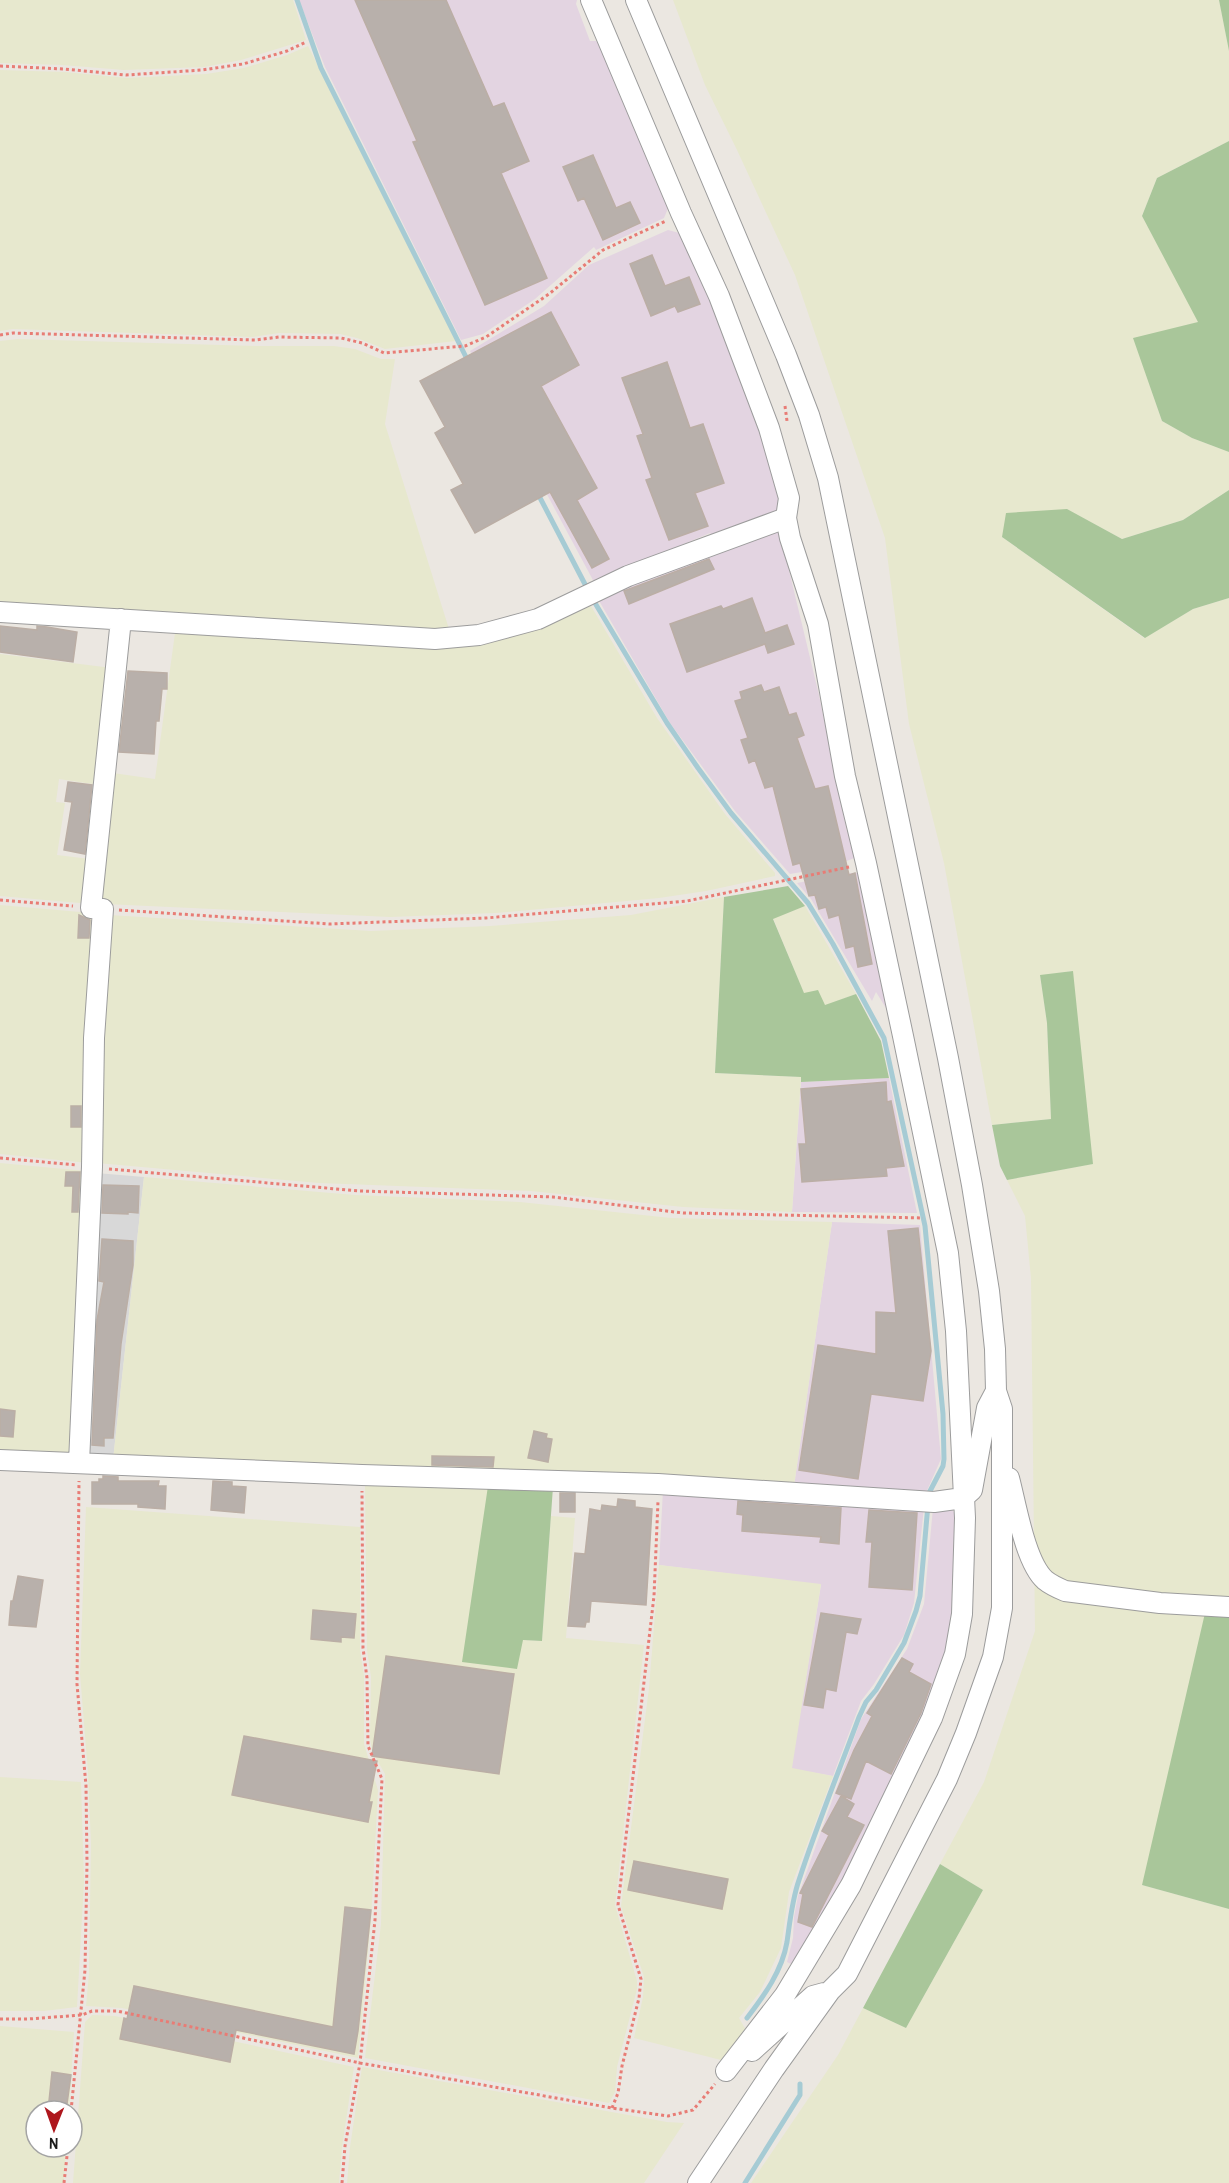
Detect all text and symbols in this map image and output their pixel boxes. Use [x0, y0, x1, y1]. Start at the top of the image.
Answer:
north arrow [24, 2099, 84, 2159]
text: N [49, 2133, 59, 2155]

